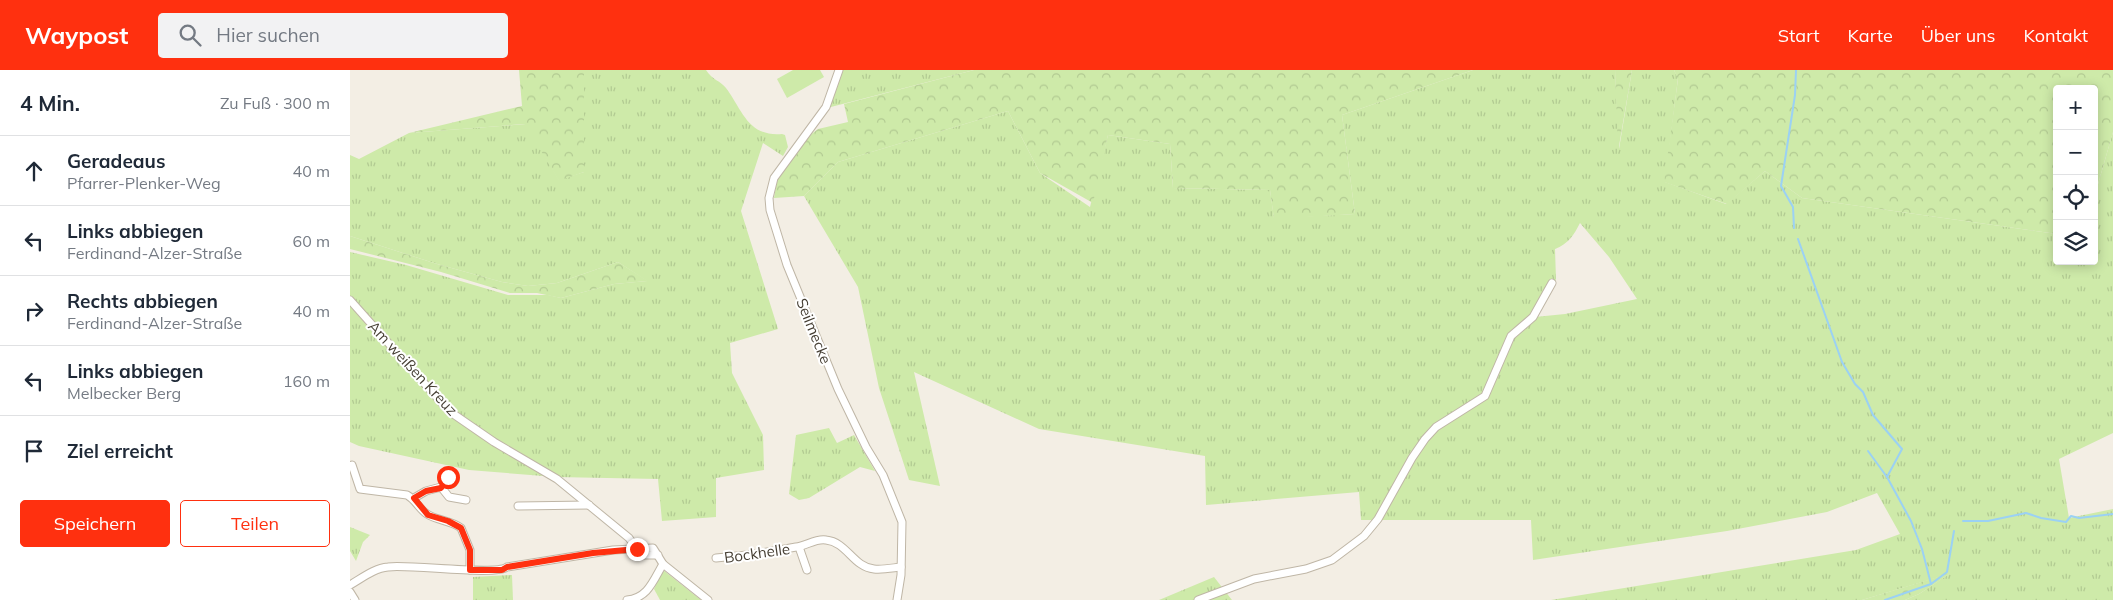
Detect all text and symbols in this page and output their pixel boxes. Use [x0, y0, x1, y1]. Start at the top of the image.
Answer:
search box [158, 13, 508, 58]
text: Waypost [25, 20, 128, 50]
icon: search [176, 21, 204, 49]
text: Hier suchen [216, 23, 320, 47]
text: Start [1778, 24, 1819, 47]
text: Karte [1847, 24, 1893, 47]
text: Über uns [1921, 24, 1996, 47]
text: Kontakt [2024, 24, 2088, 47]
map controls [2053, 85, 2098, 265]
button: + [2053, 85, 2098, 130]
text: 4 Min. [20, 90, 80, 116]
text: Zu Fuß · 300 m [220, 93, 330, 113]
button: − [2053, 130, 2098, 175]
text: Geradeaus [67, 149, 165, 173]
icon: ahead [20, 157, 48, 185]
text: 40 m [293, 161, 330, 181]
text: Pfarrer-Plenker-Weg [67, 173, 221, 193]
button: locate [2053, 175, 2098, 220]
text: Links abbiegen [67, 219, 204, 243]
button: layers [2053, 220, 2098, 265]
icon: left [20, 227, 48, 255]
text: 60 m [293, 231, 330, 251]
text: Ferdinand-Alzer-Straße [67, 243, 242, 263]
text: Rechts abbiegen [67, 289, 218, 313]
street label: Seilmecke [792, 295, 836, 367]
icon: right [20, 297, 48, 325]
text: 40 m [293, 301, 330, 321]
text: Ferdinand-Alzer-Straße [67, 313, 242, 333]
street label: Am weißen Kreuz [364, 317, 462, 419]
text: Links abbiegen [67, 359, 204, 383]
icon: left [20, 367, 48, 395]
text: 160 m [283, 371, 330, 391]
text: Melbecker Berg [67, 383, 181, 403]
icon: arrive [20, 437, 48, 465]
text: Ziel erreicht [67, 439, 173, 463]
route start [437, 466, 460, 489]
button: Speichern [20, 500, 170, 547]
button: Teilen [180, 500, 330, 547]
route end [626, 538, 649, 561]
street label: Bockhelle [723, 539, 791, 567]

